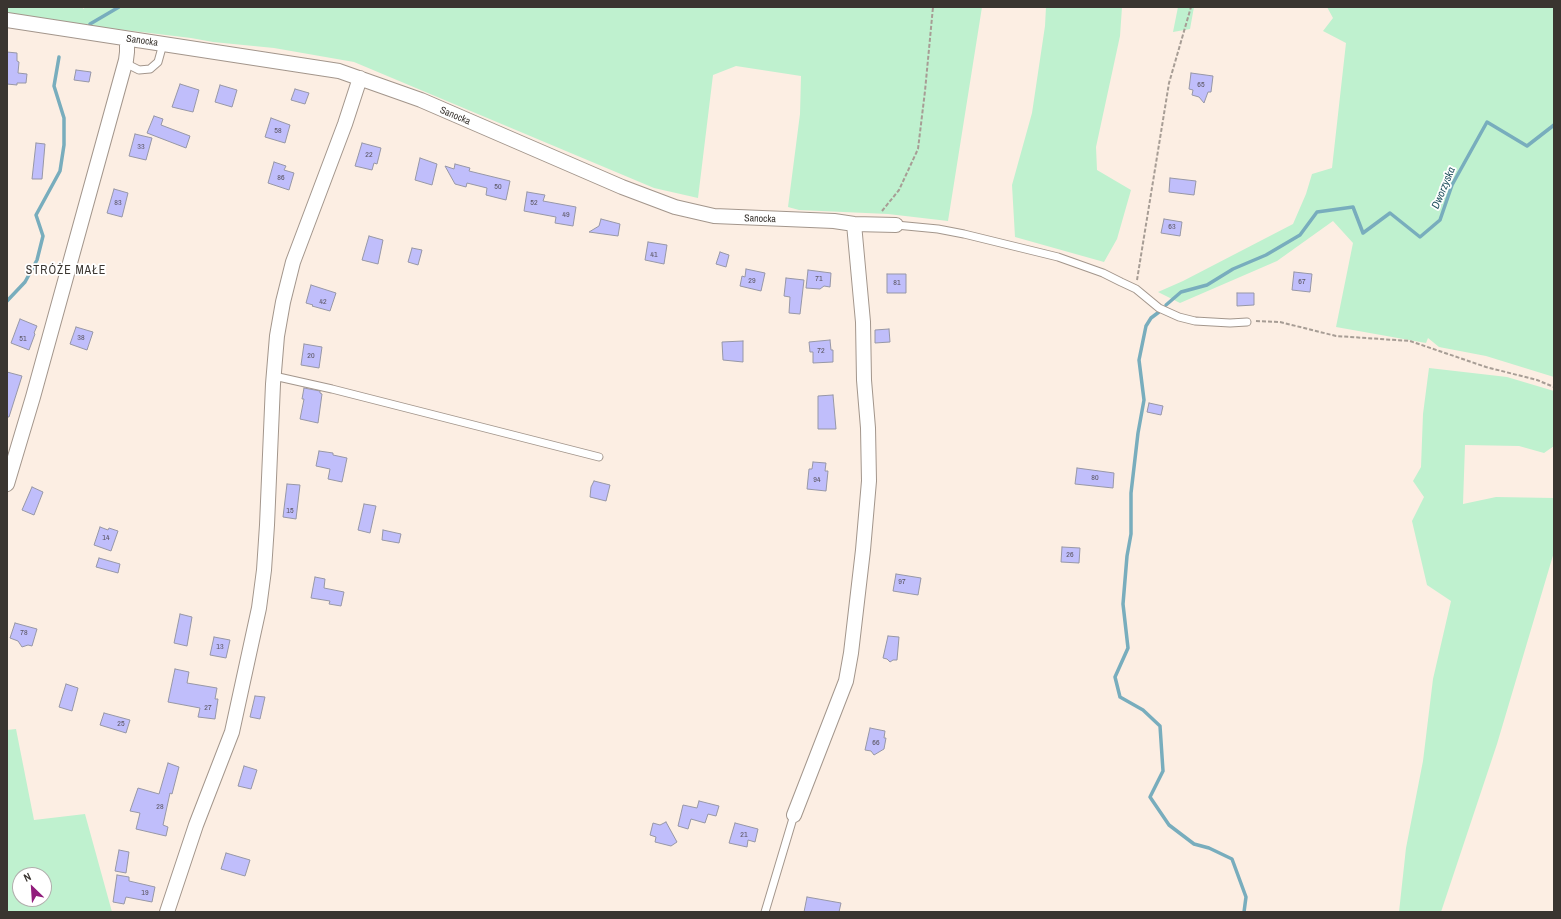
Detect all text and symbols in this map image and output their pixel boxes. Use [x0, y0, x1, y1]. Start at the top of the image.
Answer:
street label: Sanocka [125, 33, 159, 49]
house number: 65 [1197, 80, 1205, 90]
street label: Sanocka [438, 104, 472, 128]
house number: 58 [274, 126, 282, 136]
house number: 33 [137, 142, 145, 152]
house number: 22 [365, 150, 373, 160]
water label: Dworzyska [1429, 165, 1459, 211]
house number: 86 [277, 173, 285, 183]
house number: 50 [494, 182, 502, 192]
house number: 83 [114, 198, 122, 208]
house number: 52 [530, 198, 538, 208]
house number: 49 [562, 210, 570, 220]
street label: Sanocka [744, 212, 776, 226]
house number: 63 [1168, 222, 1176, 232]
house number: 41 [650, 250, 658, 260]
district label: STRÓŻE MAŁE [26, 264, 106, 278]
house number: 71 [815, 274, 823, 284]
house number: 29 [748, 276, 756, 286]
house number: 67 [1298, 277, 1306, 287]
house number: 81 [893, 278, 901, 288]
house number: 42 [319, 297, 327, 307]
house number: 38 [77, 333, 85, 343]
house number: 51 [19, 334, 27, 344]
house number: 72 [817, 346, 825, 356]
house number: 20 [307, 351, 315, 361]
house number: 80 [1091, 473, 1099, 483]
house number: 94 [813, 475, 821, 485]
house number: 15 [286, 506, 294, 516]
house number: 14 [102, 533, 110, 543]
house number: 26 [1066, 550, 1074, 560]
house number: 97 [898, 577, 906, 587]
house number: 78 [20, 628, 28, 638]
house number: 13 [216, 642, 224, 652]
house number: 27 [204, 703, 212, 713]
house number: 25 [117, 719, 125, 729]
house number: 66 [872, 738, 880, 748]
house number: 28 [156, 802, 164, 812]
house number: 21 [740, 830, 748, 840]
north arrow [12, 867, 52, 907]
text: N [21, 869, 33, 885]
house number: 19 [141, 888, 149, 898]

